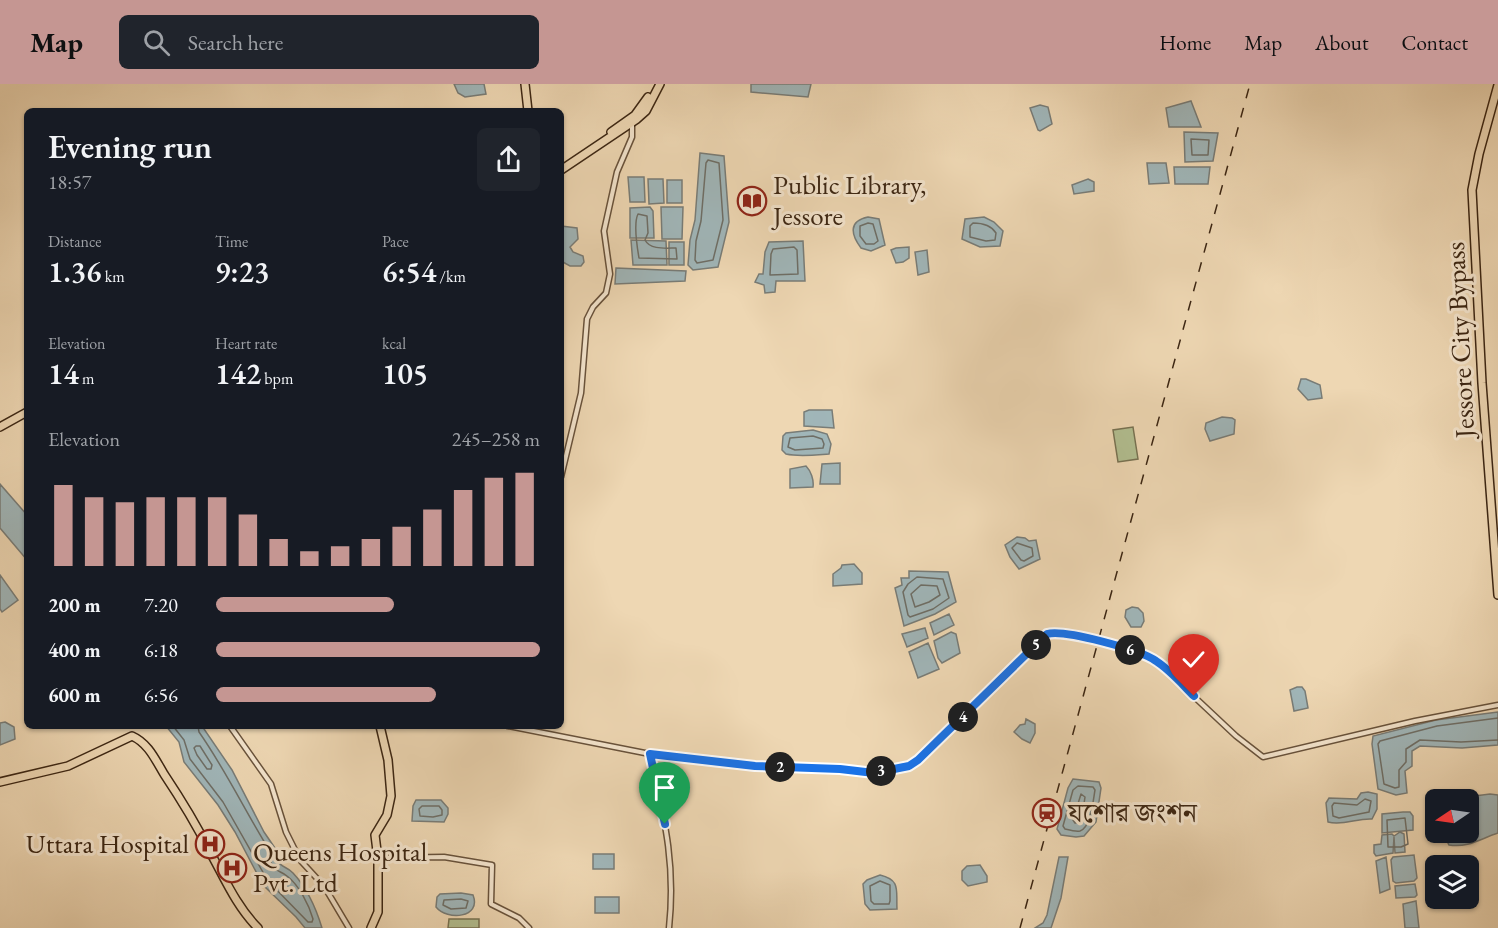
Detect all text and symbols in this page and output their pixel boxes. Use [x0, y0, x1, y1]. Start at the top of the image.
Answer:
search box [119, 15, 539, 69]
text: Map [30, 24, 83, 60]
icon: search [140, 26, 173, 59]
text: Search here [188, 28, 283, 57]
text: Home [1159, 29, 1211, 56]
text: Map [1244, 29, 1282, 56]
text: About [1315, 29, 1368, 56]
text: Contact [1401, 29, 1468, 56]
text: Evening run [48, 125, 212, 168]
button: share [477, 128, 540, 191]
place label: Public Library, Jessore [771, 167, 926, 233]
text: 18:57 [48, 169, 91, 195]
library icon: Public Library, Jessore [736, 185, 768, 217]
text: Distance [48, 231, 101, 252]
text: Time [215, 231, 248, 252]
text: Pace [382, 231, 409, 252]
street label: Jessore City Bypass [1437, 241, 1482, 441]
text: 1.36 [48, 252, 101, 291]
text: 9:23 [215, 252, 269, 291]
text: 6:54 [382, 252, 436, 291]
text: km [101, 266, 125, 287]
text: /km [436, 266, 466, 287]
text: Elevation [48, 333, 106, 354]
text: Heart rate [215, 333, 277, 354]
text: kcal [382, 333, 406, 354]
text: 14 [48, 354, 79, 393]
text: 142 [215, 354, 261, 393]
text: 105 [382, 354, 428, 393]
text: m [79, 368, 94, 389]
text: bpm [261, 368, 293, 389]
text: Elevation [48, 426, 120, 452]
text: 245–258 m [452, 426, 540, 452]
text: 200 m [48, 592, 101, 618]
text: 7:20 [144, 592, 178, 618]
pin: 5 [1021, 630, 1051, 660]
text: 5 [1032, 634, 1040, 655]
pin [1168, 634, 1219, 696]
pin: 6 [1115, 635, 1145, 665]
text: 400 m [48, 637, 101, 663]
text: 6:18 [144, 637, 178, 663]
text: 6 [1126, 639, 1134, 660]
icon: check [1177, 643, 1210, 676]
text: 600 m [48, 682, 101, 708]
text: 6:56 [144, 682, 178, 708]
pin: 4 [948, 702, 978, 732]
text: 4 [959, 706, 967, 727]
pin: 2 [765, 752, 795, 782]
text: 2 [776, 756, 784, 777]
pin: 3 [866, 756, 896, 786]
text: 3 [877, 760, 885, 781]
pin [639, 762, 690, 824]
icon: arrive [648, 771, 681, 804]
north arrow [1425, 789, 1479, 843]
map controls [1425, 789, 1479, 909]
place label: যশোর জংশন [1067, 795, 1198, 830]
station icon: যশোর জংশন [1031, 797, 1063, 829]
place label: Uttara Hospital [26, 826, 189, 861]
hospital icon: Uttara Hospital [194, 828, 226, 860]
place label: Queens Hospital Pvt. Ltd [253, 834, 427, 900]
hospital icon: Queens Hospital Pvt. Ltd [216, 852, 248, 884]
button: layers [1425, 855, 1479, 909]

